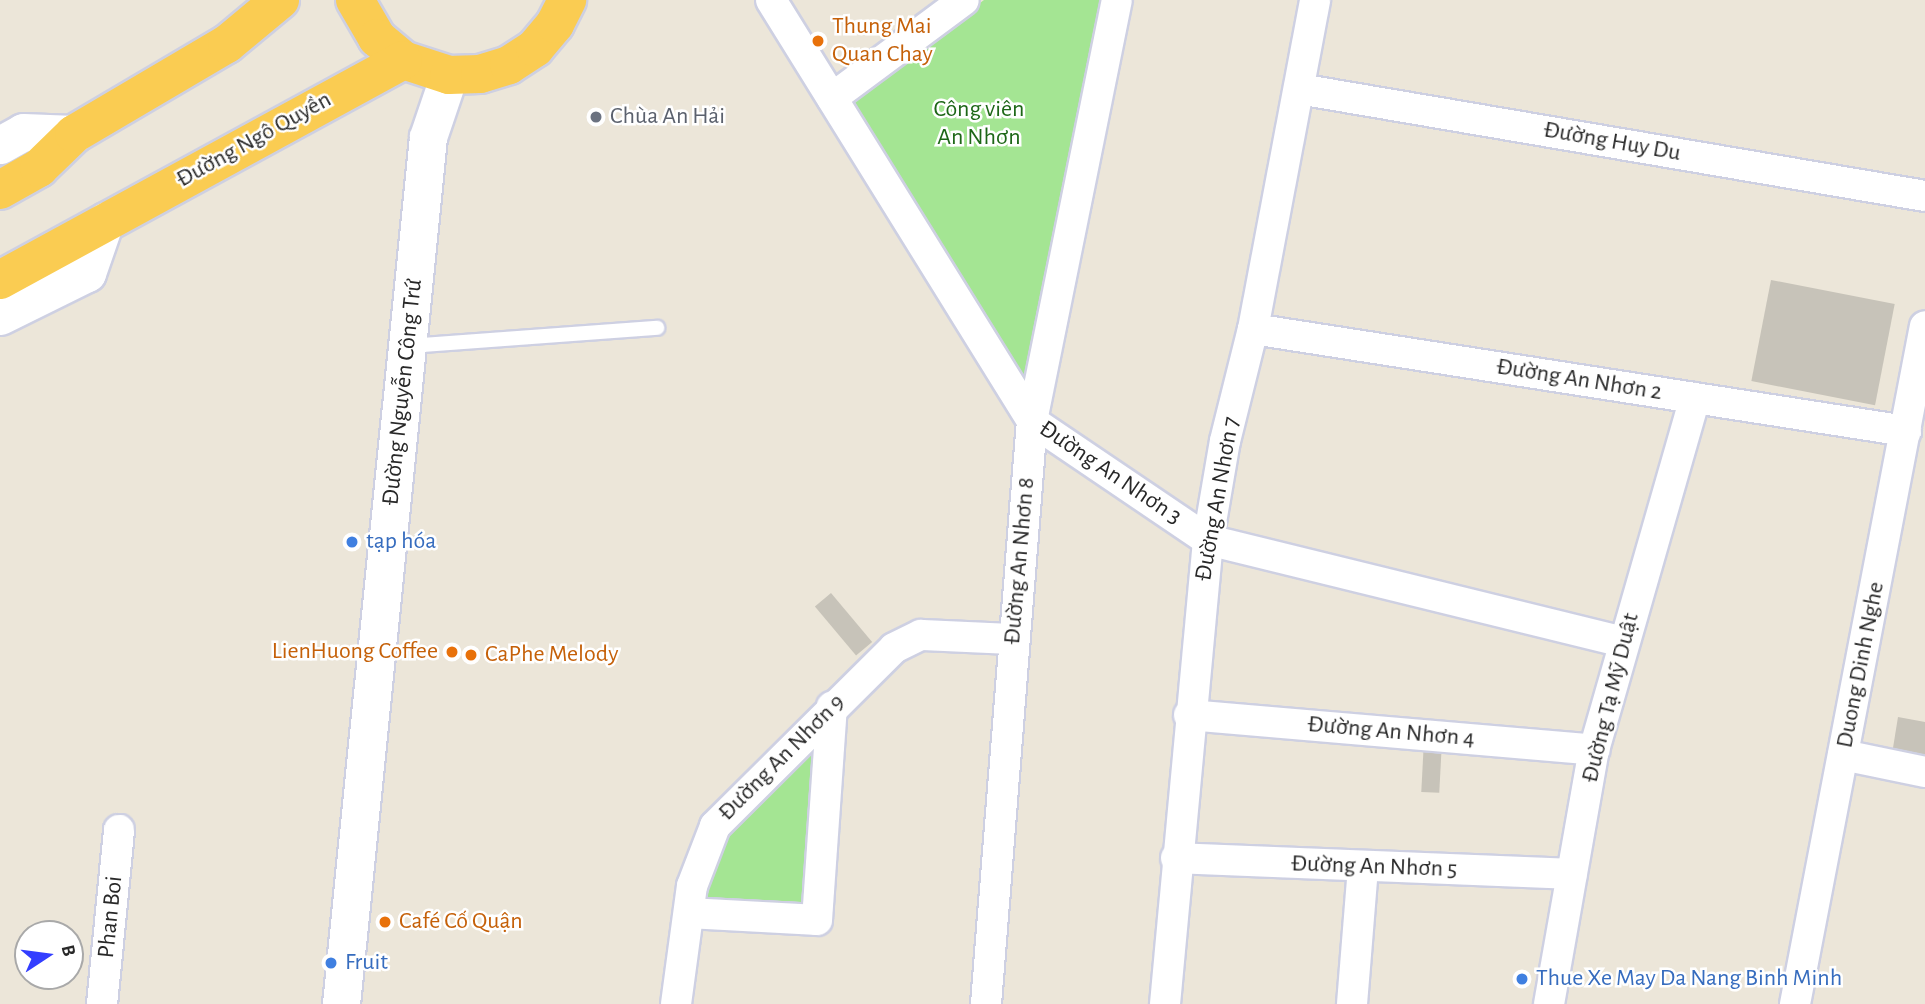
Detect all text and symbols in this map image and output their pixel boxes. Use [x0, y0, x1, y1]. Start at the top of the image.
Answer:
place label: Thung Mai Quan Chay [832, 13, 933, 69]
marker: Thung Mai Quan Chay [810, 33, 826, 49]
street label: Đường Ngô Quyền [172, 86, 336, 194]
park label: Công viên An Nhơn [934, 96, 1024, 152]
place label: Chùa An Hải [610, 103, 725, 131]
marker: Chùa An Hải [588, 109, 604, 125]
street label: Đường Huy Du [1541, 116, 1683, 168]
street label: Đường Nguyễn Công Trứ [377, 277, 429, 507]
street label: Đường An Nhơn 2 [1494, 353, 1664, 407]
street label: Đường An Nhơn 3 [1033, 415, 1187, 531]
street label: Đường An Nhơn 7 [1189, 415, 1247, 583]
street label: Đường An Nhơn 8 [998, 476, 1042, 646]
place label: tạp hóa [366, 528, 436, 556]
marker: tạp hóa [344, 534, 360, 550]
street label: Duong Dinh Nghe [1831, 580, 1891, 750]
street label: Đường Tạ Mỹ Duật [1576, 610, 1646, 786]
place label: LienHuong Coffee [272, 638, 438, 666]
place label: CaPhe Melody [485, 641, 618, 669]
marker: LienHuong Coffee [444, 644, 460, 660]
marker: CaPhe Melody [463, 647, 479, 663]
street label: Đường An Nhơn 9 [713, 689, 851, 827]
street label: Đường An Nhơn 4 [1306, 710, 1476, 754]
street label: Đường An Nhơn 5 [1290, 850, 1458, 884]
street label: Phan Boi [92, 875, 130, 959]
place label: Café Cố Quận [399, 908, 523, 936]
marker: Café Cố Quận [377, 914, 393, 930]
north arrow [14, 920, 84, 990]
text: B [58, 943, 78, 958]
place label: Fruit [345, 949, 388, 977]
marker: Fruit [323, 955, 339, 971]
place label: Thue Xe May Da Nang Binh Minh [1536, 965, 1842, 993]
marker: Thue Xe May Da Nang Binh Minh [1514, 971, 1530, 987]

